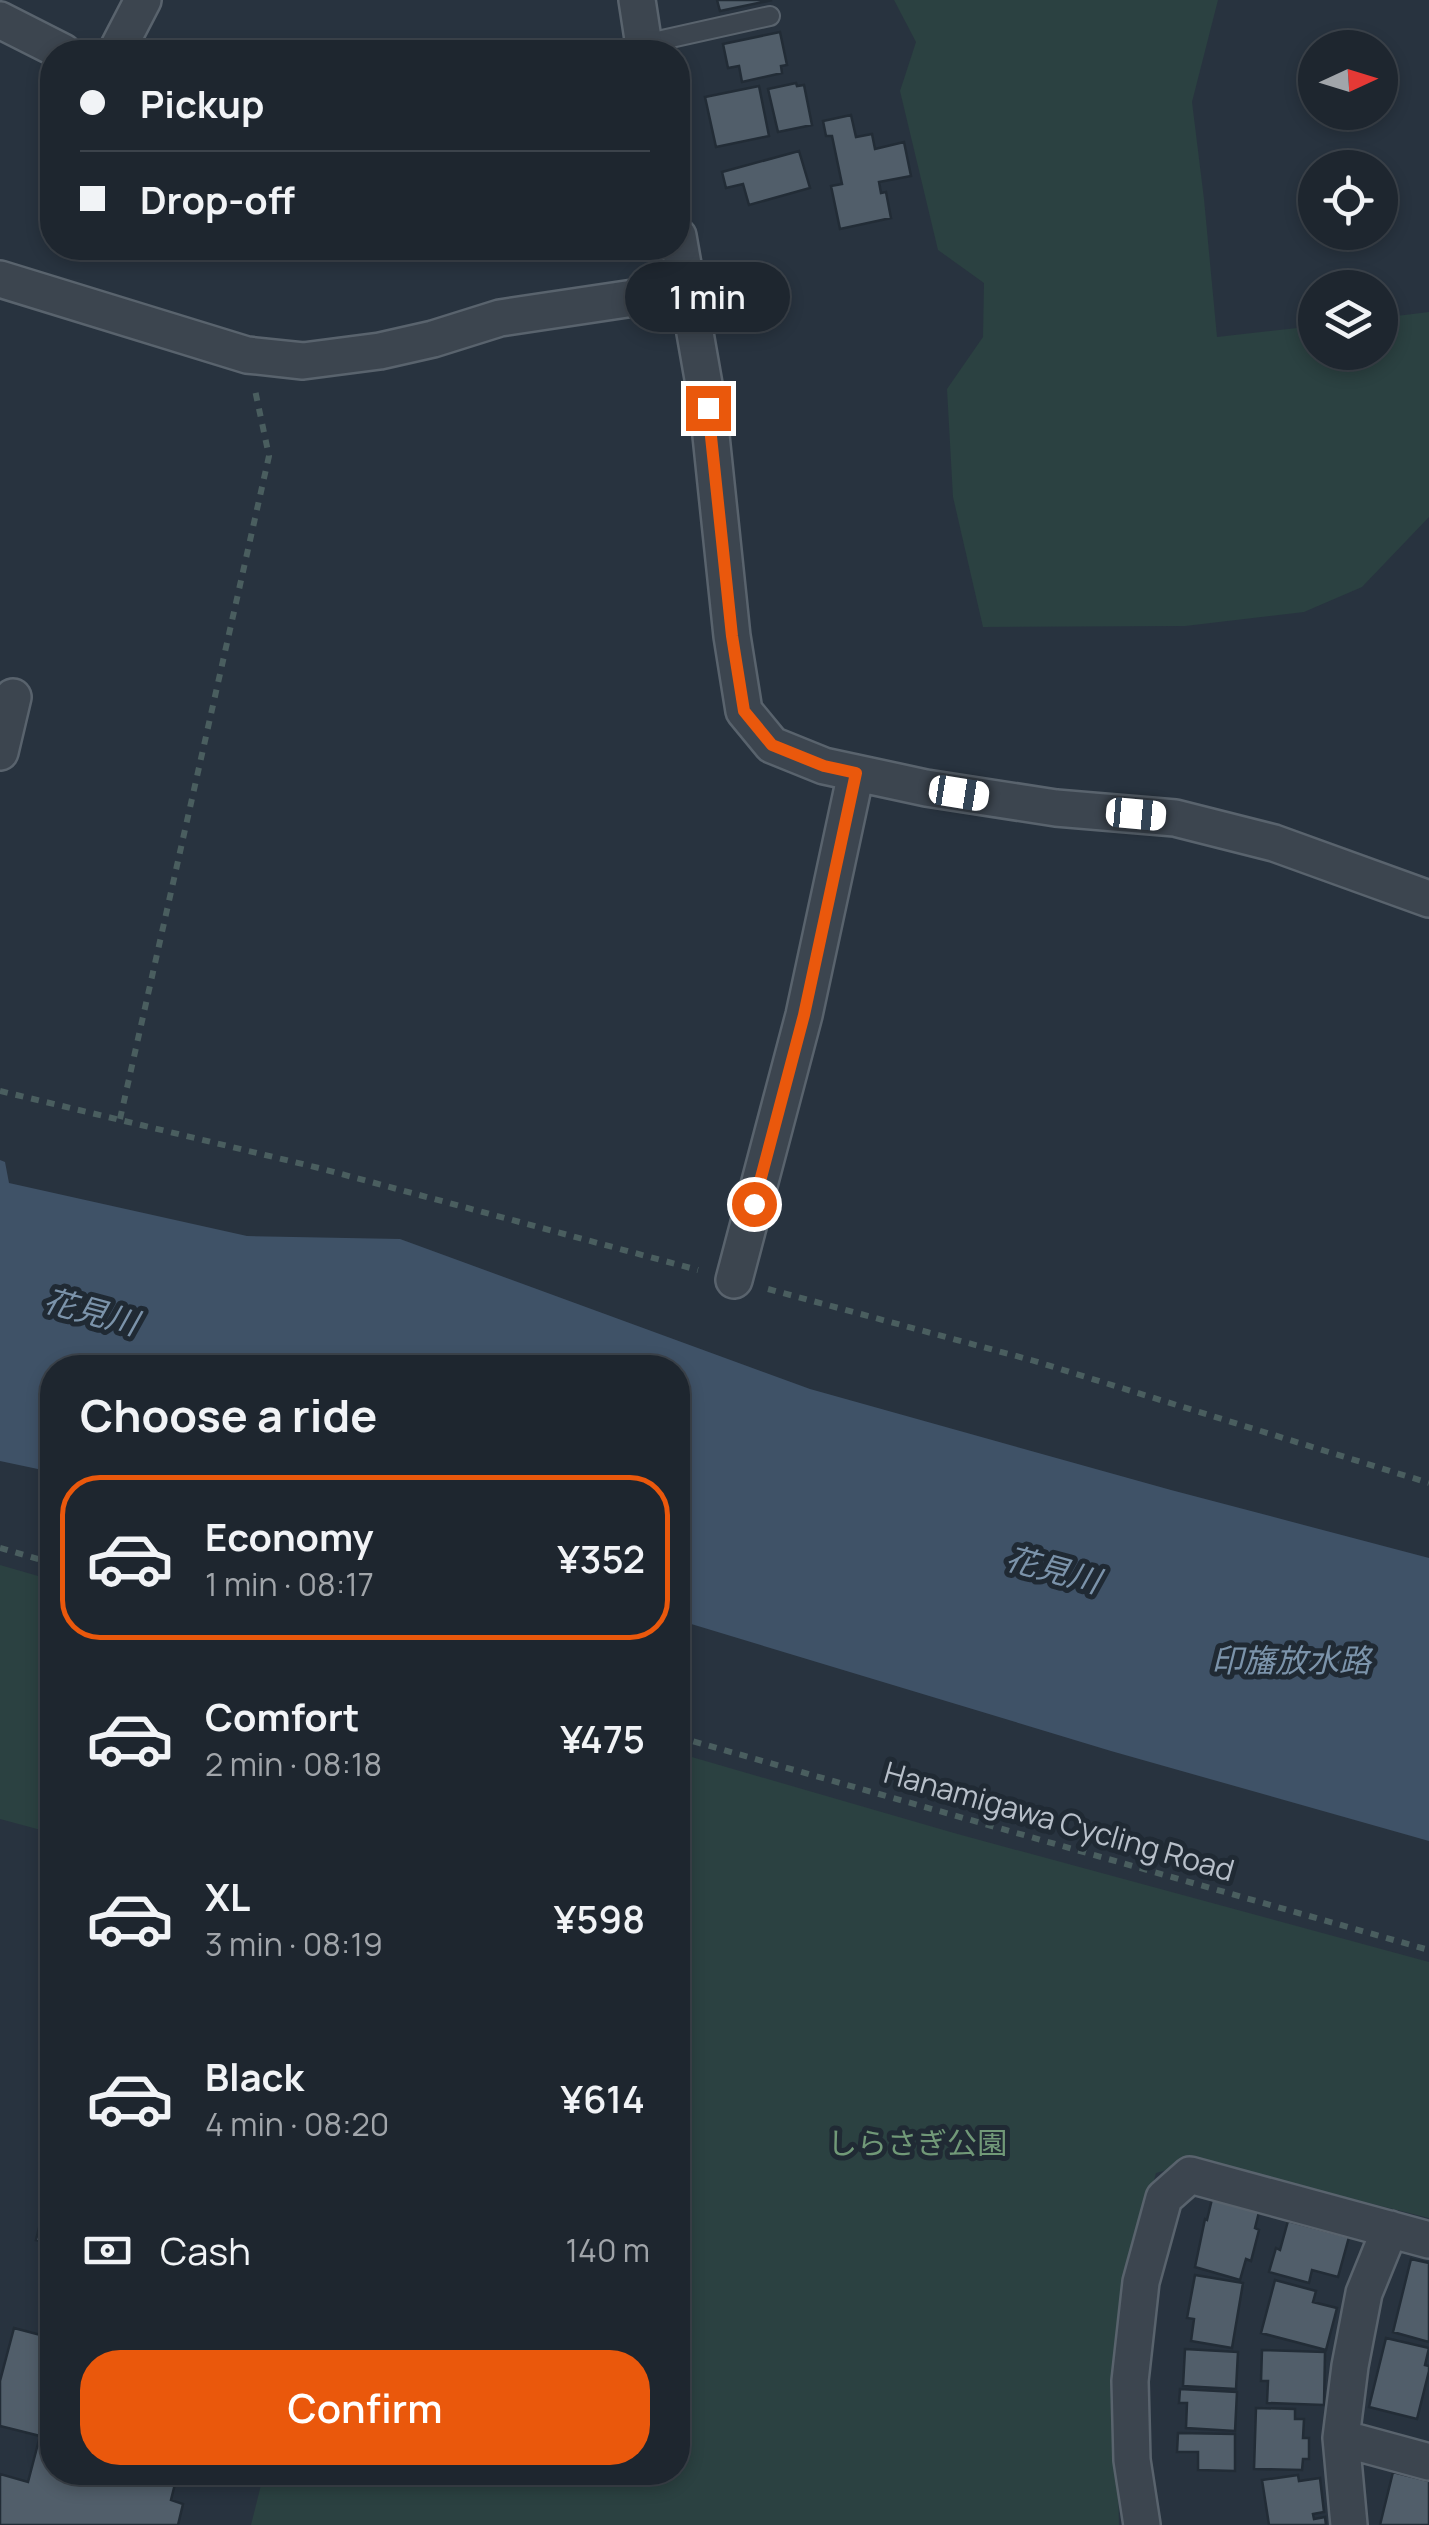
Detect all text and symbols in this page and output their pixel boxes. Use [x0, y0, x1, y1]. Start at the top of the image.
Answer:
north arrow [1298, 30, 1398, 130]
map controls [1298, 30, 1398, 370]
text: Pickup [140, 77, 264, 129]
button: locate [1298, 150, 1398, 250]
text: Drop-off [140, 173, 295, 225]
callout: 1 min [626, 263, 790, 333]
button: layers [1298, 270, 1398, 370]
text: 1 min [669, 275, 746, 319]
route end [686, 386, 731, 431]
car [927, 773, 991, 813]
car [1105, 796, 1167, 832]
route start [732, 1182, 777, 1227]
water label: 花見川 [39, 1277, 146, 1345]
text: Choose a ride [80, 1384, 377, 1446]
text: Economy [205, 1510, 374, 1562]
icon: car [85, 1513, 175, 1603]
text: ¥352 [557, 1532, 645, 1584]
water label: 花見川 [1001, 1535, 1108, 1603]
text: 1 min · 08:17 [205, 1562, 374, 1606]
water label: 印旛放水路 [1211, 1638, 1374, 1682]
text: Comfort [205, 1690, 359, 1742]
icon: car [85, 1693, 175, 1783]
text: ¥475 [560, 1712, 645, 1764]
text: 2 min · 08:18 [205, 1742, 382, 1786]
street label: Hanamigawa Cycling Road [880, 1751, 1239, 1890]
text: XL [205, 1870, 250, 1922]
icon: car [85, 1873, 175, 1963]
text: ¥598 [554, 1892, 645, 1944]
text: 3 min · 08:19 [205, 1922, 383, 1966]
text: Black [205, 2050, 304, 2102]
icon: car [85, 2053, 175, 2143]
text: ¥614 [560, 2072, 645, 2124]
text: 4 min · 08:20 [205, 2102, 389, 2146]
park label: しらさぎ公園 [827, 2122, 1007, 2163]
icon: cash [80, 2223, 135, 2278]
text: Cash [160, 2224, 251, 2276]
text: 140 m [566, 2228, 650, 2272]
button: Confirm [80, 2350, 650, 2465]

